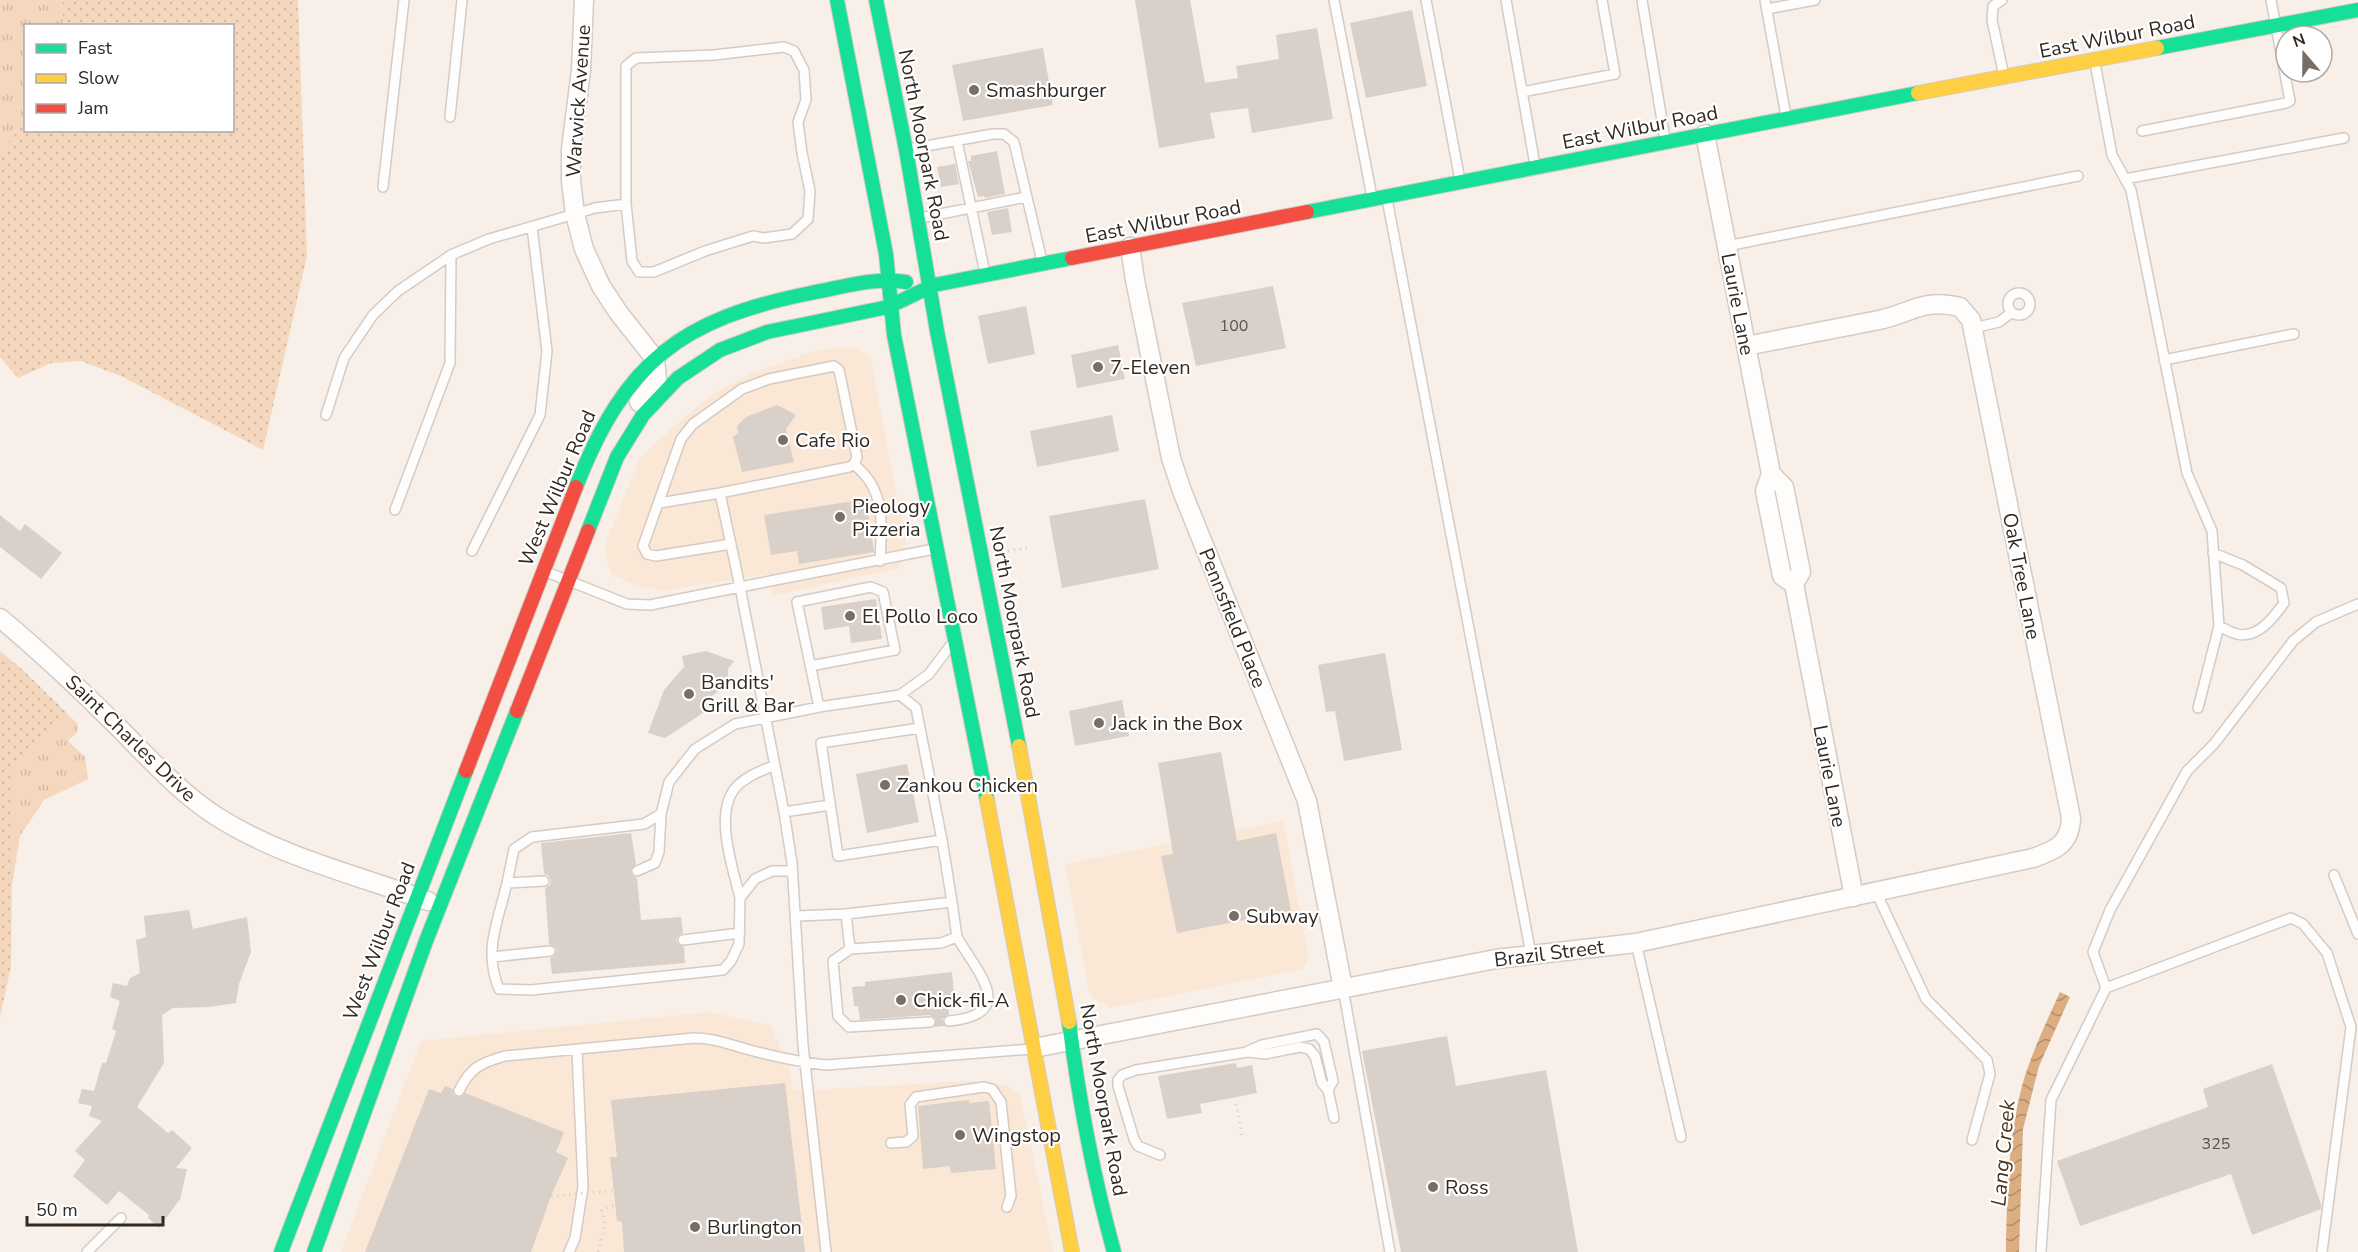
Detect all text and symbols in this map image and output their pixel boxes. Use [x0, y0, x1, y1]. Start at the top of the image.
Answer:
street label: East Wilbur Road [2037, 8, 2197, 65]
legend [24, 24, 234, 132]
street label: Warwick Avenue [560, 24, 597, 178]
north arrow [2274, 24, 2334, 84]
text: N [2290, 28, 2309, 53]
text: Fast [78, 36, 113, 60]
street label: North Moorpark Road [892, 47, 955, 243]
text: Slow [78, 66, 119, 90]
place label: Smashburger [986, 77, 1106, 104]
marker: Smashburger [967, 83, 981, 97]
text: Jam [77, 96, 109, 120]
street label: East Wilbur Road [1560, 99, 1720, 156]
street label: East Wilbur Road [1083, 193, 1243, 250]
street label: Laurie Lane [1714, 251, 1761, 358]
house number: 100 [1220, 315, 1248, 337]
place label: 7-Eleven [1110, 354, 1191, 381]
marker: 7-Eleven [1091, 360, 1105, 374]
street label: West Wilbur Road [512, 406, 603, 571]
place label: Cafe Rio [795, 427, 870, 454]
marker: Cafe Rio [776, 433, 790, 447]
place label: Pieology Pizzeria [852, 493, 931, 543]
marker: Pieology Pizzeria [833, 510, 847, 524]
street label: Oak Tree Lane [1996, 510, 2047, 642]
street label: North Moorpark Road [983, 524, 1046, 720]
street label: Pennsfield Place [1192, 544, 1273, 692]
place label: El Pollo Loco [862, 603, 978, 630]
marker: El Pollo Loco [843, 609, 857, 623]
street label: Saint Charles Drive [59, 669, 202, 808]
place label: Bandits' Grill & Bar [701, 669, 795, 719]
marker: Bandits' Grill & Bar [682, 687, 696, 701]
place label: Jack in the Box [1110, 710, 1243, 737]
marker: Jack in the Box [1092, 716, 1106, 730]
street label: Laurie Lane [1806, 723, 1853, 830]
place label: Zankou Chicken [897, 772, 1038, 799]
marker: Zankou Chicken [878, 778, 892, 792]
street label: West Wilbur Road [337, 858, 422, 1024]
place label: Subway [1246, 903, 1319, 930]
marker: Subway [1227, 909, 1241, 923]
street label: Brazil Street [1492, 933, 1607, 974]
place label: Chick-fil-A [913, 987, 1010, 1014]
marker: Chick-fil-A [894, 993, 908, 1007]
street label: North Moorpark Road [1073, 1002, 1134, 1198]
water label: Lang Creek [1984, 1098, 2022, 1207]
place label: Wingstop [972, 1122, 1061, 1149]
marker: Wingstop [953, 1128, 967, 1142]
house number: 325 [2202, 1133, 2230, 1155]
place label: Ross [1445, 1174, 1489, 1201]
marker: Ross [1426, 1180, 1440, 1194]
scale bar [27, 1189, 164, 1227]
text: 50 m [36, 1198, 78, 1222]
place label: Burlington [707, 1214, 802, 1241]
marker: Burlington [688, 1220, 702, 1234]

